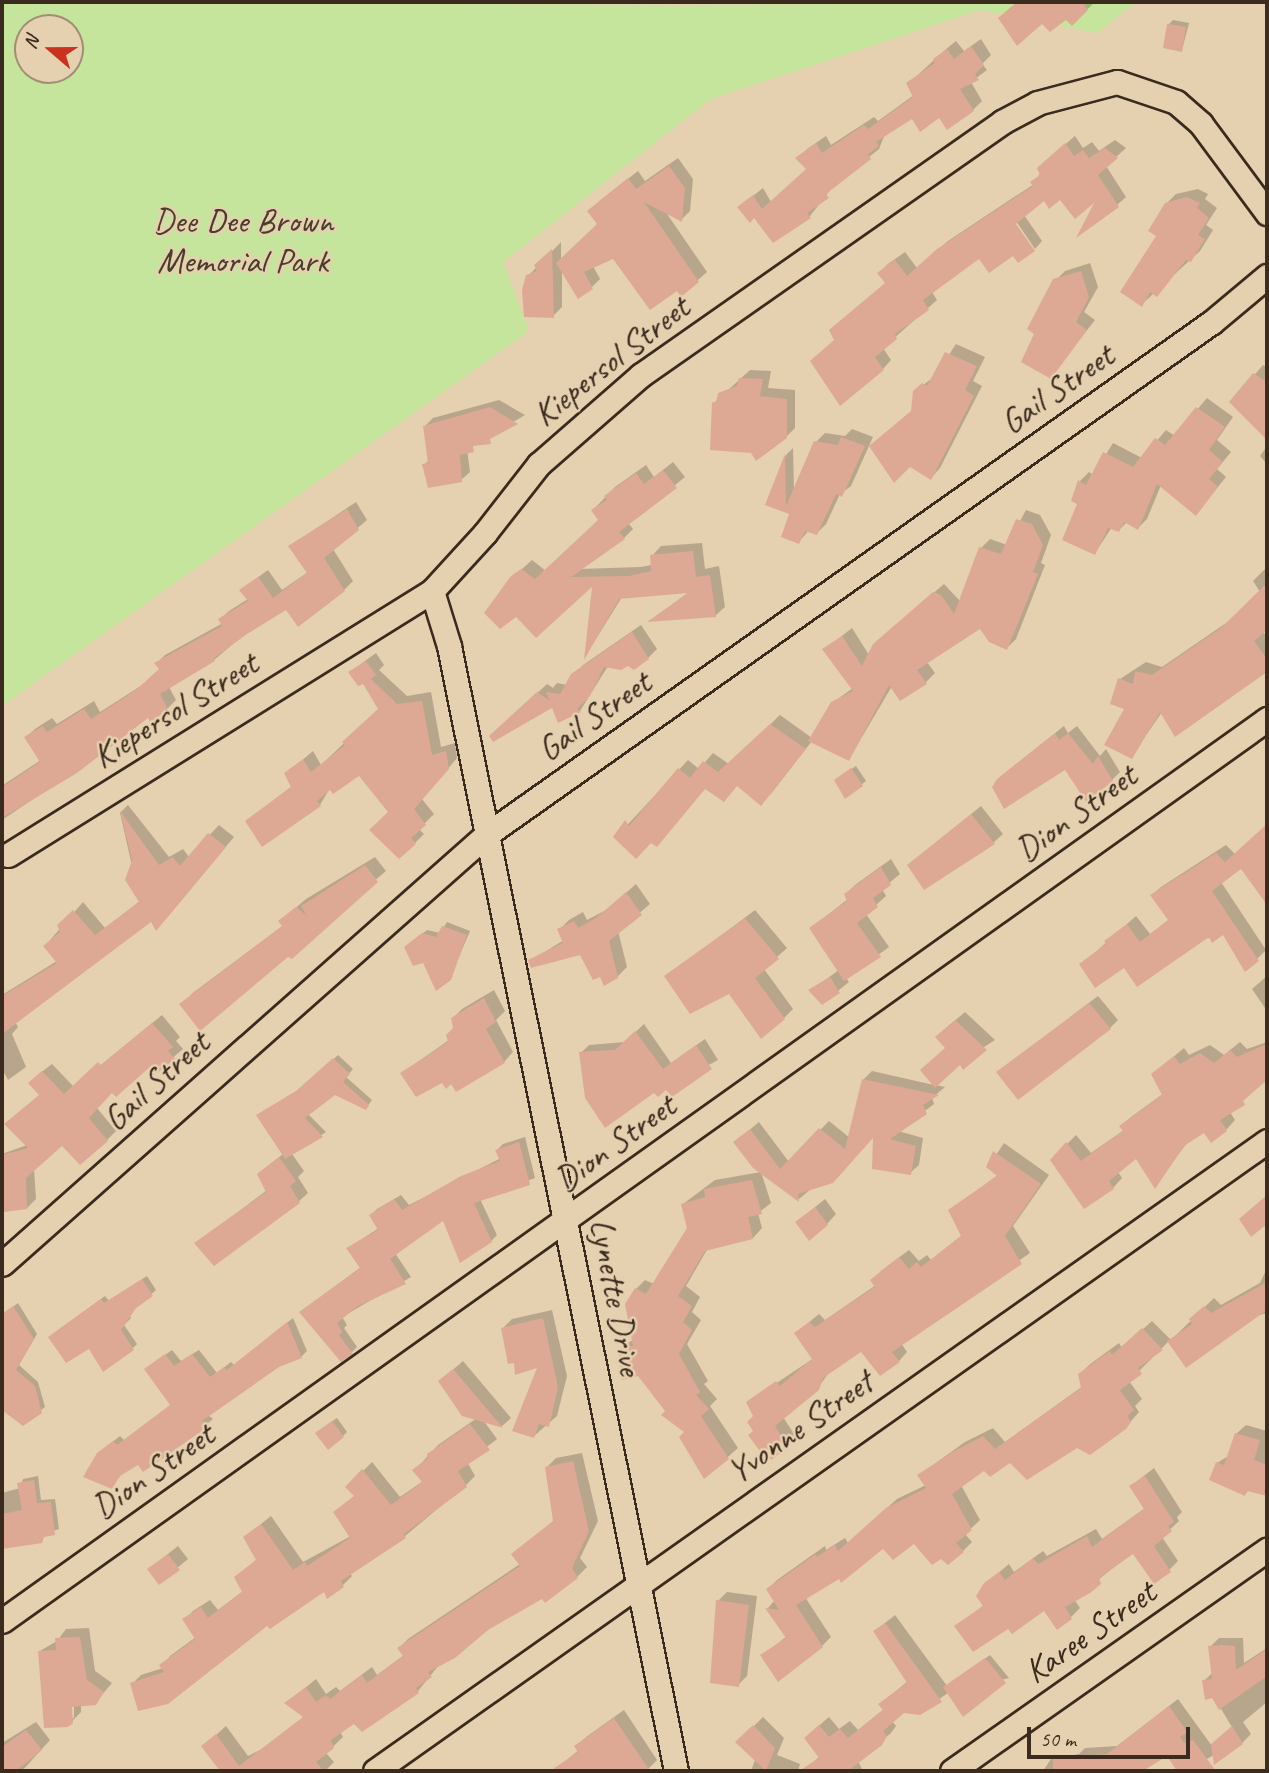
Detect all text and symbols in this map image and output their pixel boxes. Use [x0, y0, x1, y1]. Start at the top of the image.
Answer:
north arrow [14, 14, 84, 84]
text: N [18, 33, 44, 52]
park label: Dee Dee Brown Memorial Park [153, 200, 333, 282]
street label: Kiepersol Street [524, 287, 698, 435]
street label: Gail Street [992, 335, 1122, 443]
street label: Kiepersol Street [84, 642, 266, 778]
street label: Gail Street [529, 662, 659, 770]
street label: Dion Street [1007, 755, 1145, 871]
street label: Gail Street [94, 1022, 218, 1140]
street label: Dion Street [546, 1085, 684, 1201]
street label: Lynette Drive [580, 1215, 652, 1379]
street label: Yvonne Street [719, 1361, 881, 1493]
street label: Dion Street [84, 1414, 222, 1528]
street label: Karee Street [1016, 1571, 1164, 1693]
scale bar [1031, 1714, 1194, 1758]
text: 50 m [1040, 1726, 1076, 1752]

